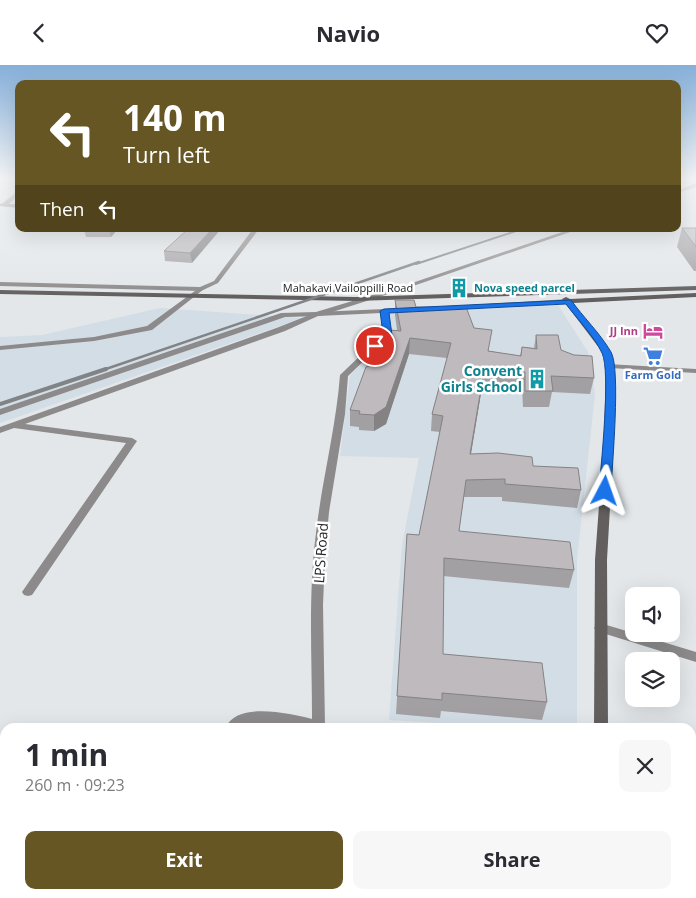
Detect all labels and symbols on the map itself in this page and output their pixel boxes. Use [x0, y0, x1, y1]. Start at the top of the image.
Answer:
building icon: Nova speed parcel [448, 277, 470, 299]
street label: Mahakavi Vailoppilli Road [283, 280, 413, 295]
place label: Nova speed parcel [474, 280, 575, 295]
hotel icon: JJ Inn [642, 320, 664, 342]
place label: JJ Inn [609, 323, 638, 338]
pin [354, 325, 396, 367]
supermarket icon: Farm Gold [642, 345, 664, 367]
place label: Convent Girls School [441, 361, 522, 396]
place label: Farm Gold [625, 367, 681, 382]
building icon: Convent Girls School [526, 368, 548, 390]
position arrow [578, 464, 630, 516]
street label: LPS Road [309, 522, 332, 584]

